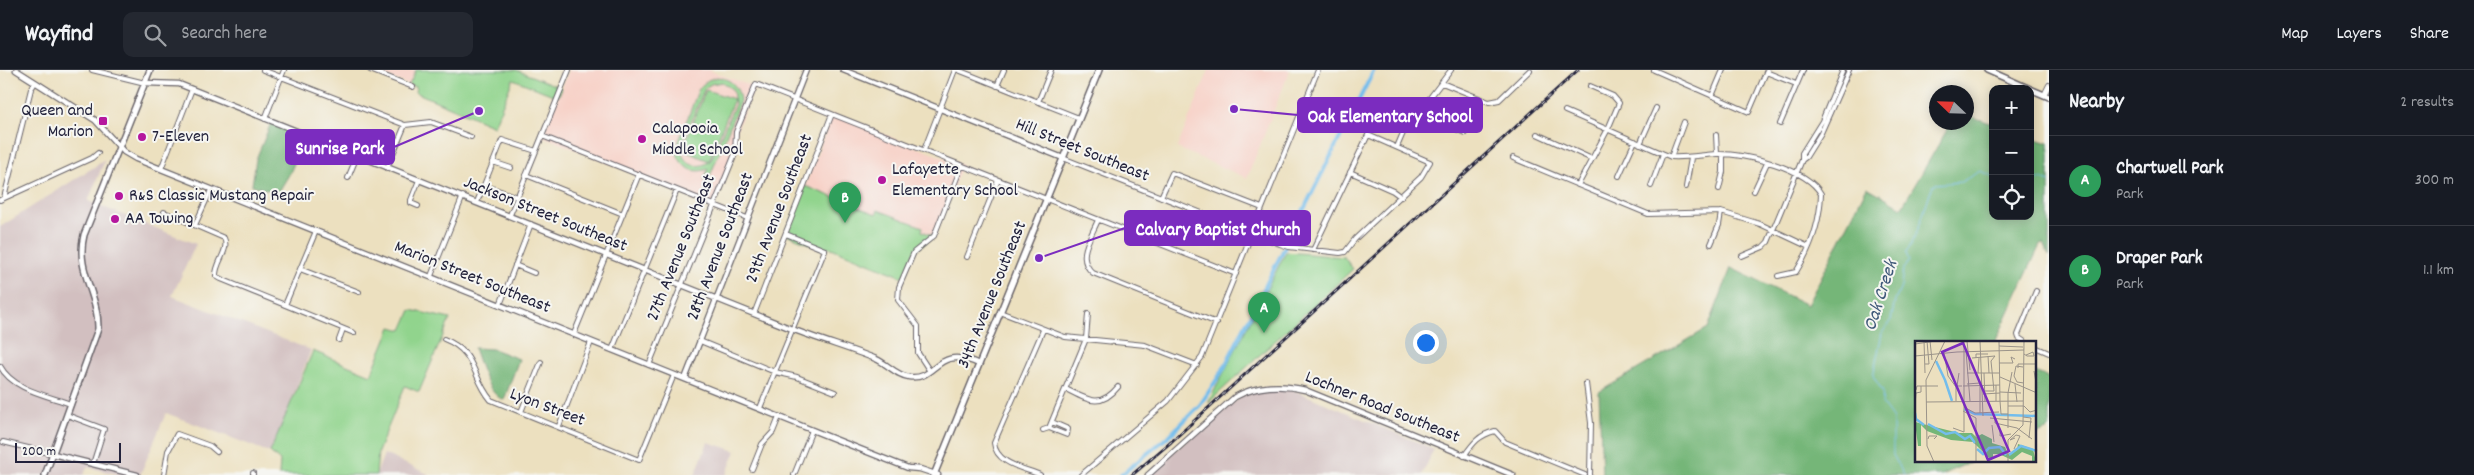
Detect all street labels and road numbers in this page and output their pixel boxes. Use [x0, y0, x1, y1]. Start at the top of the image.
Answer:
street label: Hill Street Southeast [1011, 113, 1153, 189]
street label: 29th Avenue Southeast [740, 131, 820, 287]
street label: 28th Avenue Southeast [681, 169, 761, 325]
street label: Jackson Street Southeast [459, 171, 631, 259]
street label: 27th Avenue Southeast [641, 171, 723, 325]
street label: 34th Avenue Southeast [952, 217, 1034, 372]
street label: Marion Street Southeast [390, 235, 554, 321]
street label: Lochner Road Southeast [1301, 366, 1463, 451]
street label: Lyon Street [506, 382, 589, 434]

